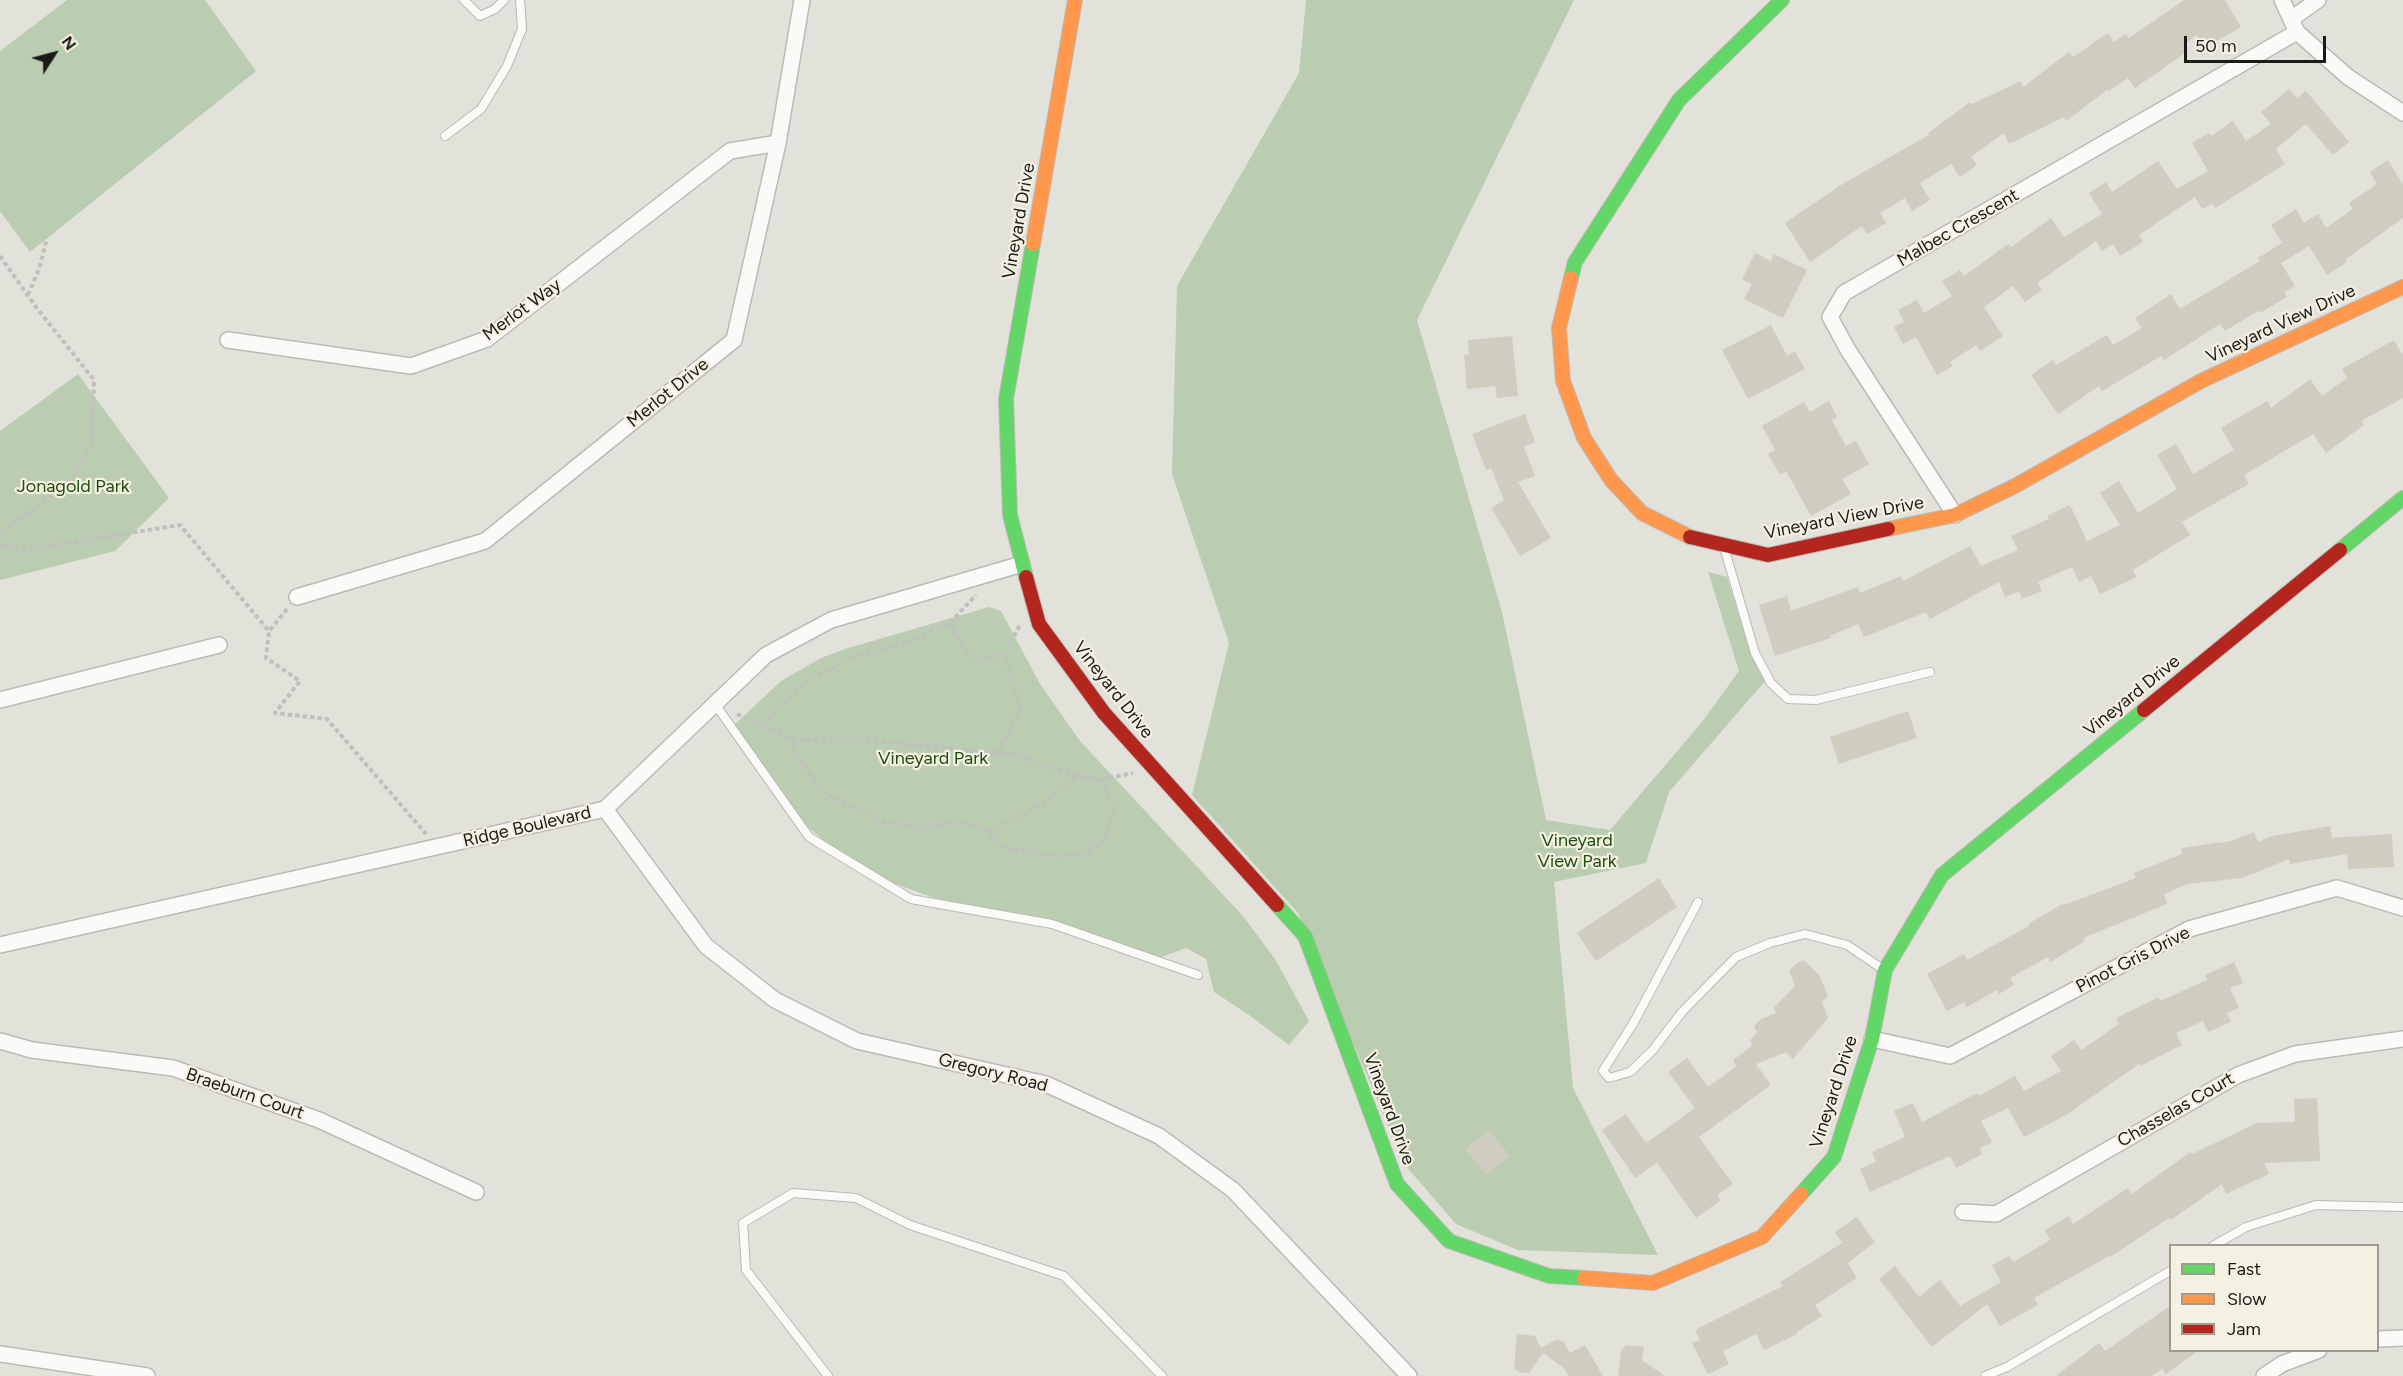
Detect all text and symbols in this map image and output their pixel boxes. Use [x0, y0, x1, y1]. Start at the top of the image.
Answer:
north arrow [24, 24, 84, 84]
scale bar [2187, 24, 2330, 62]
text: N [58, 33, 80, 54]
text: 50 m [2195, 35, 2237, 57]
street label: Vineyard Drive [998, 161, 1040, 281]
street label: Malbec Crescent [1893, 184, 2023, 272]
street label: Merlot Way [478, 274, 566, 346]
street label: Vineyard View Drive [2203, 280, 2359, 368]
street label: Merlot Drive [623, 354, 713, 432]
park label: Jonagold Park [16, 476, 130, 498]
street label: Vineyard View Drive [1762, 492, 1926, 544]
street label: Vineyard Drive [1068, 637, 1158, 743]
street label: Vineyard Drive [2080, 651, 2184, 741]
park label: Vineyard Park [878, 748, 988, 770]
street label: Ridge Boulevard [461, 802, 593, 852]
park label: Vineyard View Park [1537, 830, 1617, 872]
street label: Pinot Gris Drive [2073, 922, 2193, 998]
street label: Vineyard Drive [1806, 1033, 1862, 1151]
street label: Gregory Road [936, 1049, 1050, 1097]
street label: Vineyard Drive [1359, 1050, 1419, 1168]
street label: Braeburn Court [183, 1064, 307, 1124]
street label: Chasselas Court [2114, 1068, 2238, 1152]
legend [2169, 1244, 2379, 1352]
text: Fast [2227, 1258, 2261, 1280]
text: Slow [2227, 1288, 2266, 1310]
text: Jam [2227, 1318, 2261, 1340]

